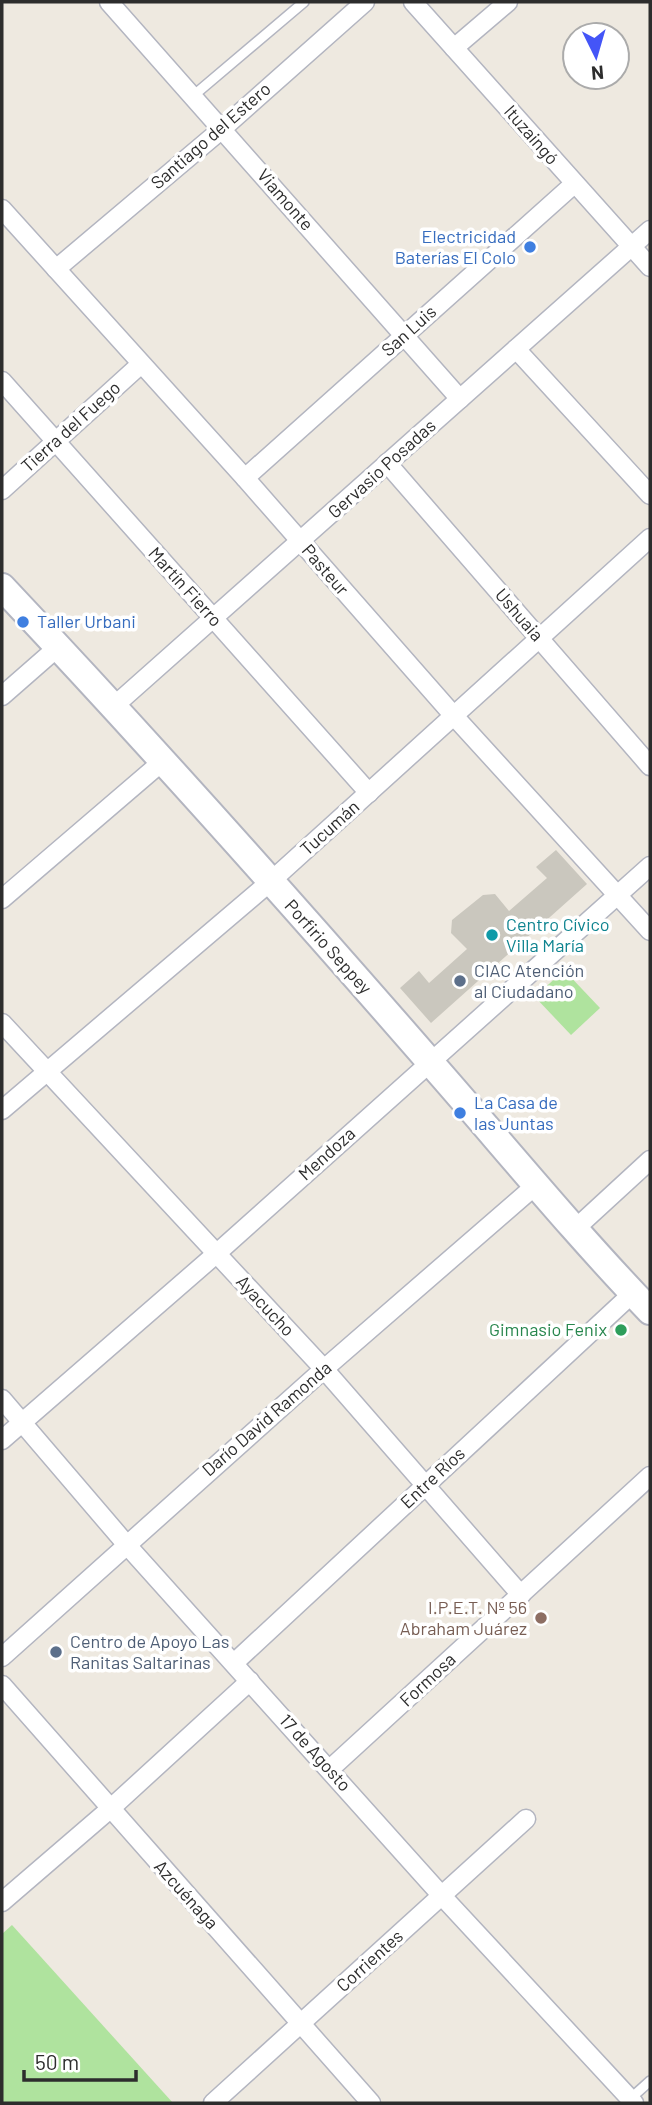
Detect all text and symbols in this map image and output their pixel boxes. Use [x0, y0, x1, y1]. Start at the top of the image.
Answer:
north arrow [561, 21, 631, 91]
text: N [590, 61, 605, 85]
street label: Santiago del Estero [146, 77, 275, 193]
street label: Ituzaingó [500, 100, 564, 169]
street label: Viamonte [253, 164, 319, 235]
place label: Electricidad Baterías El Colo [395, 225, 516, 268]
marker: Electricidad Baterías El Colo [522, 239, 538, 255]
street label: San Luis [376, 300, 440, 361]
street label: Tierra del Fuego [16, 376, 124, 477]
street label: Gervasio Posadas [323, 414, 440, 522]
street label: Pasteur [298, 539, 354, 600]
street label: Martín Fierro [144, 542, 227, 631]
street label: Ushuaia [491, 583, 549, 645]
place label: Taller Urbani [37, 610, 136, 632]
marker: Taller Urbani [15, 614, 31, 630]
street label: Tucumán [295, 795, 363, 859]
street label: Porfirio Seppey [280, 894, 377, 998]
place label: Centro Cívico Villa María [506, 913, 610, 956]
marker: Centro Cívico Villa María [484, 927, 500, 943]
place label: CIAC Atención al Ciudadano [474, 959, 584, 1002]
marker: CIAC Atención al Ciudadano [452, 973, 468, 989]
place label: La Casa de las Juntas [474, 1091, 558, 1134]
marker: La Casa de las Juntas [452, 1105, 468, 1121]
street label: Mendoza [293, 1122, 359, 1184]
street label: Ayacucho [232, 1270, 300, 1340]
place label: Gimnasio Fenix [489, 1318, 607, 1340]
marker: Gimnasio Fenix [613, 1322, 629, 1338]
street label: Darío David Ramonda [197, 1356, 335, 1480]
street label: Entre Ríos [396, 1442, 469, 1513]
place label: I.P.E.T. Nº 56 Abraham Juárez [400, 1596, 527, 1639]
marker: I.P.E.T. Nº 56 Abraham Juárez [533, 1610, 549, 1626]
place label: Centro de Apoyo Las Ranitas Saltarinas [70, 1630, 229, 1673]
marker: Centro de Apoyo Las Ranitas Saltarinas [48, 1644, 64, 1660]
street label: Formosa [395, 1648, 460, 1711]
street label: 17 de Agosto [275, 1709, 356, 1795]
street label: Azcuénaga [150, 1855, 223, 1933]
street label: Corrientes [331, 1925, 407, 1996]
scale bar [24, 2038, 136, 2082]
text: 50 m [35, 2049, 79, 2074]

